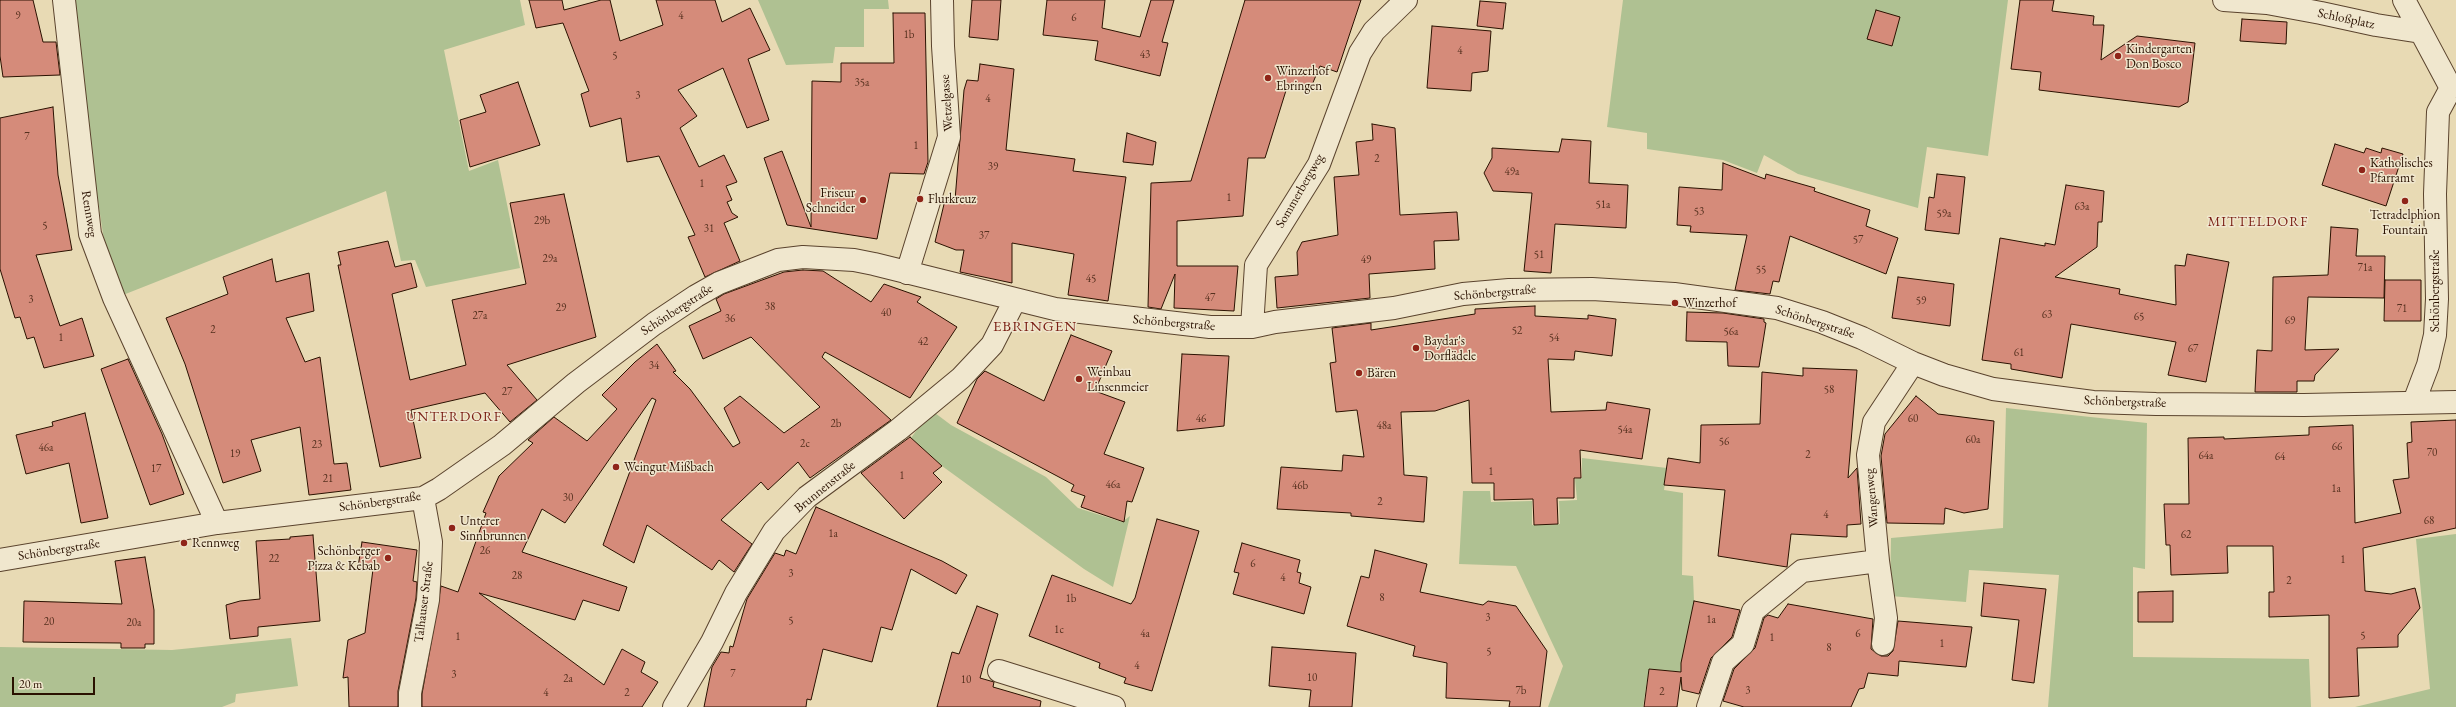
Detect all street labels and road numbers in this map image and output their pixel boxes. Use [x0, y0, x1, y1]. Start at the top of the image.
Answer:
street label: Schloßplatz [2316, 5, 2376, 33]
street label: Wetzelgasse [937, 74, 957, 132]
street label: Sommerbergweg [1272, 151, 1328, 231]
street label: Rennweg [78, 190, 100, 238]
street label: Schönbergstraße [2427, 250, 2443, 332]
street label: Schönbergstraße [638, 281, 716, 339]
street label: Schönbergstraße [1453, 282, 1537, 304]
street label: Schönbergstraße [1773, 302, 1857, 342]
street label: Schönbergstraße [1132, 312, 1216, 334]
street label: Schönbergstraße [2083, 393, 2167, 411]
street label: Brunnenstraße [791, 458, 859, 516]
street label: Wangenweg [1862, 468, 1882, 528]
street label: Schönbergstraße [338, 489, 422, 515]
street label: Schönbergstraße [17, 536, 101, 564]
street label: Talhauser Straße [411, 560, 437, 644]

